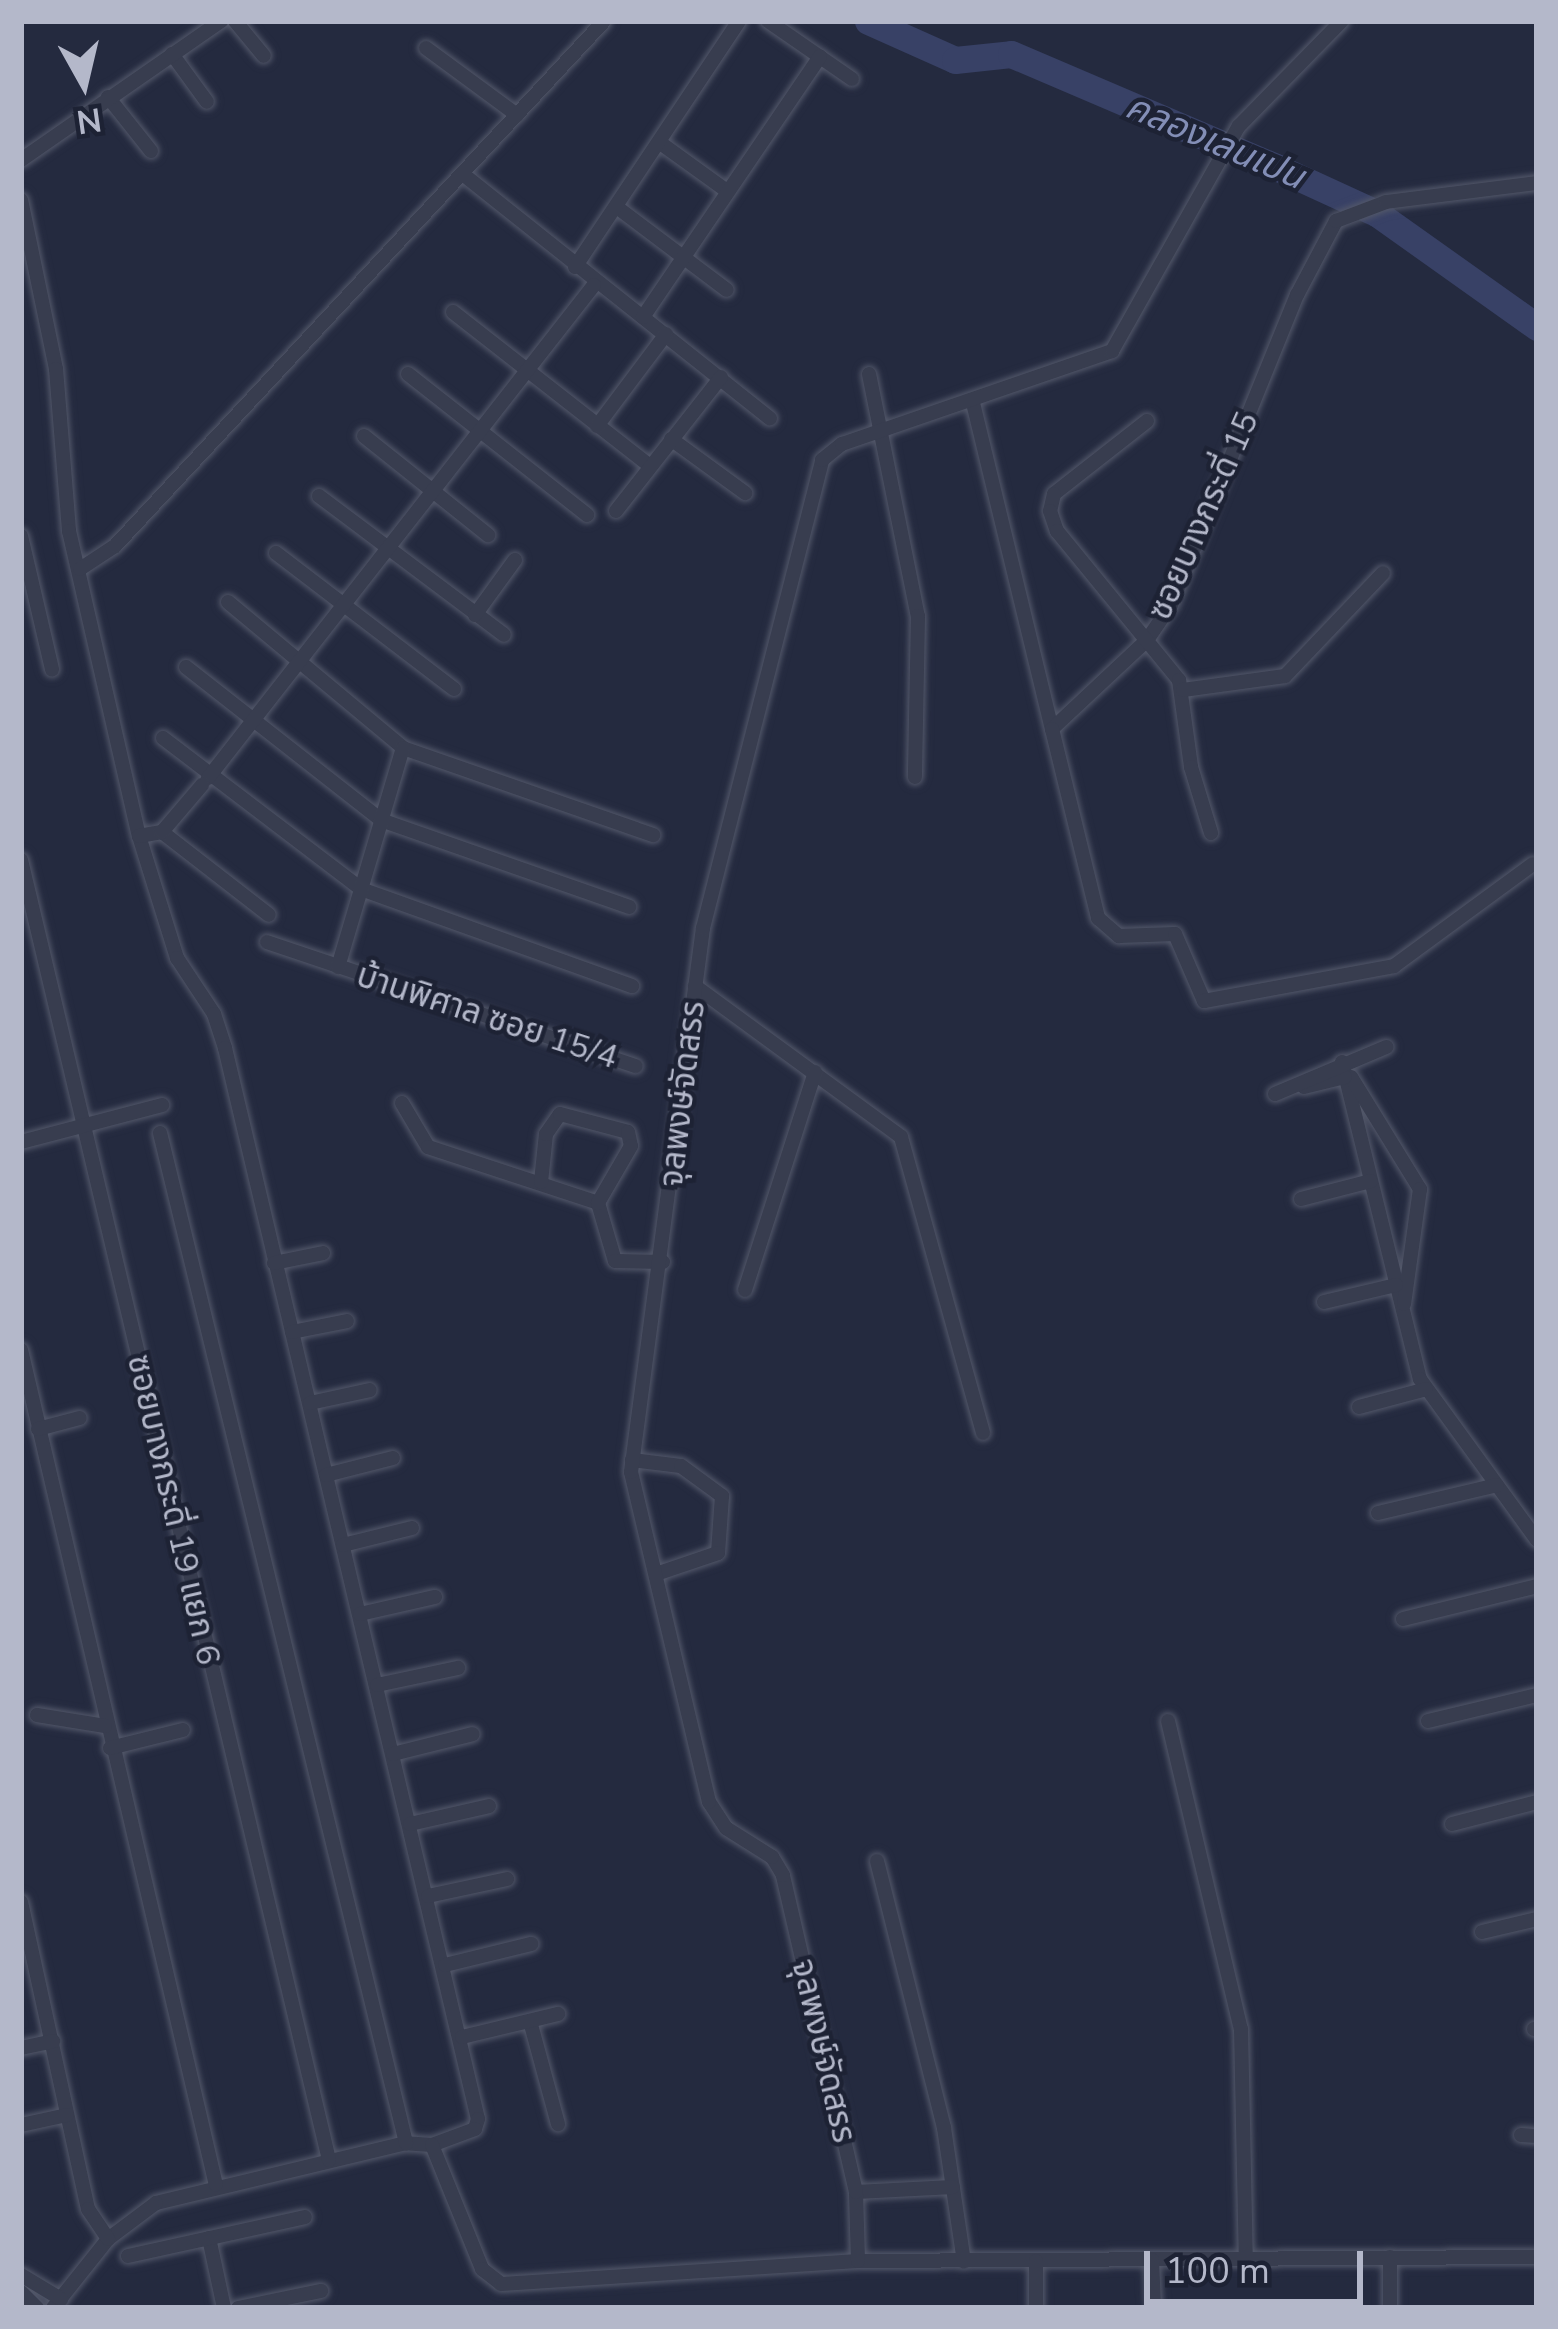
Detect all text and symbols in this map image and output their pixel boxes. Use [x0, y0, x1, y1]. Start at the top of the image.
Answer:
north arrow [24, 24, 144, 144]
water label: คลองเลนเปน [1119, 85, 1311, 199]
text: N [74, 96, 104, 144]
street label: ซอยบางกระดี่ 15 [1140, 406, 1268, 626]
street label: บ้านพิศาล ซอย 15/4 [352, 956, 622, 1078]
street label: จุลพงษ์จัดสรร [652, 999, 714, 1189]
street label: ซอยบางกระดี่ 19 แยก 6 [118, 1351, 228, 1669]
street label: จุลพงษ์จัดสรร [783, 1955, 863, 2147]
scale bar [1150, 2227, 1369, 2301]
text: 100 m [1165, 2247, 1270, 2296]

